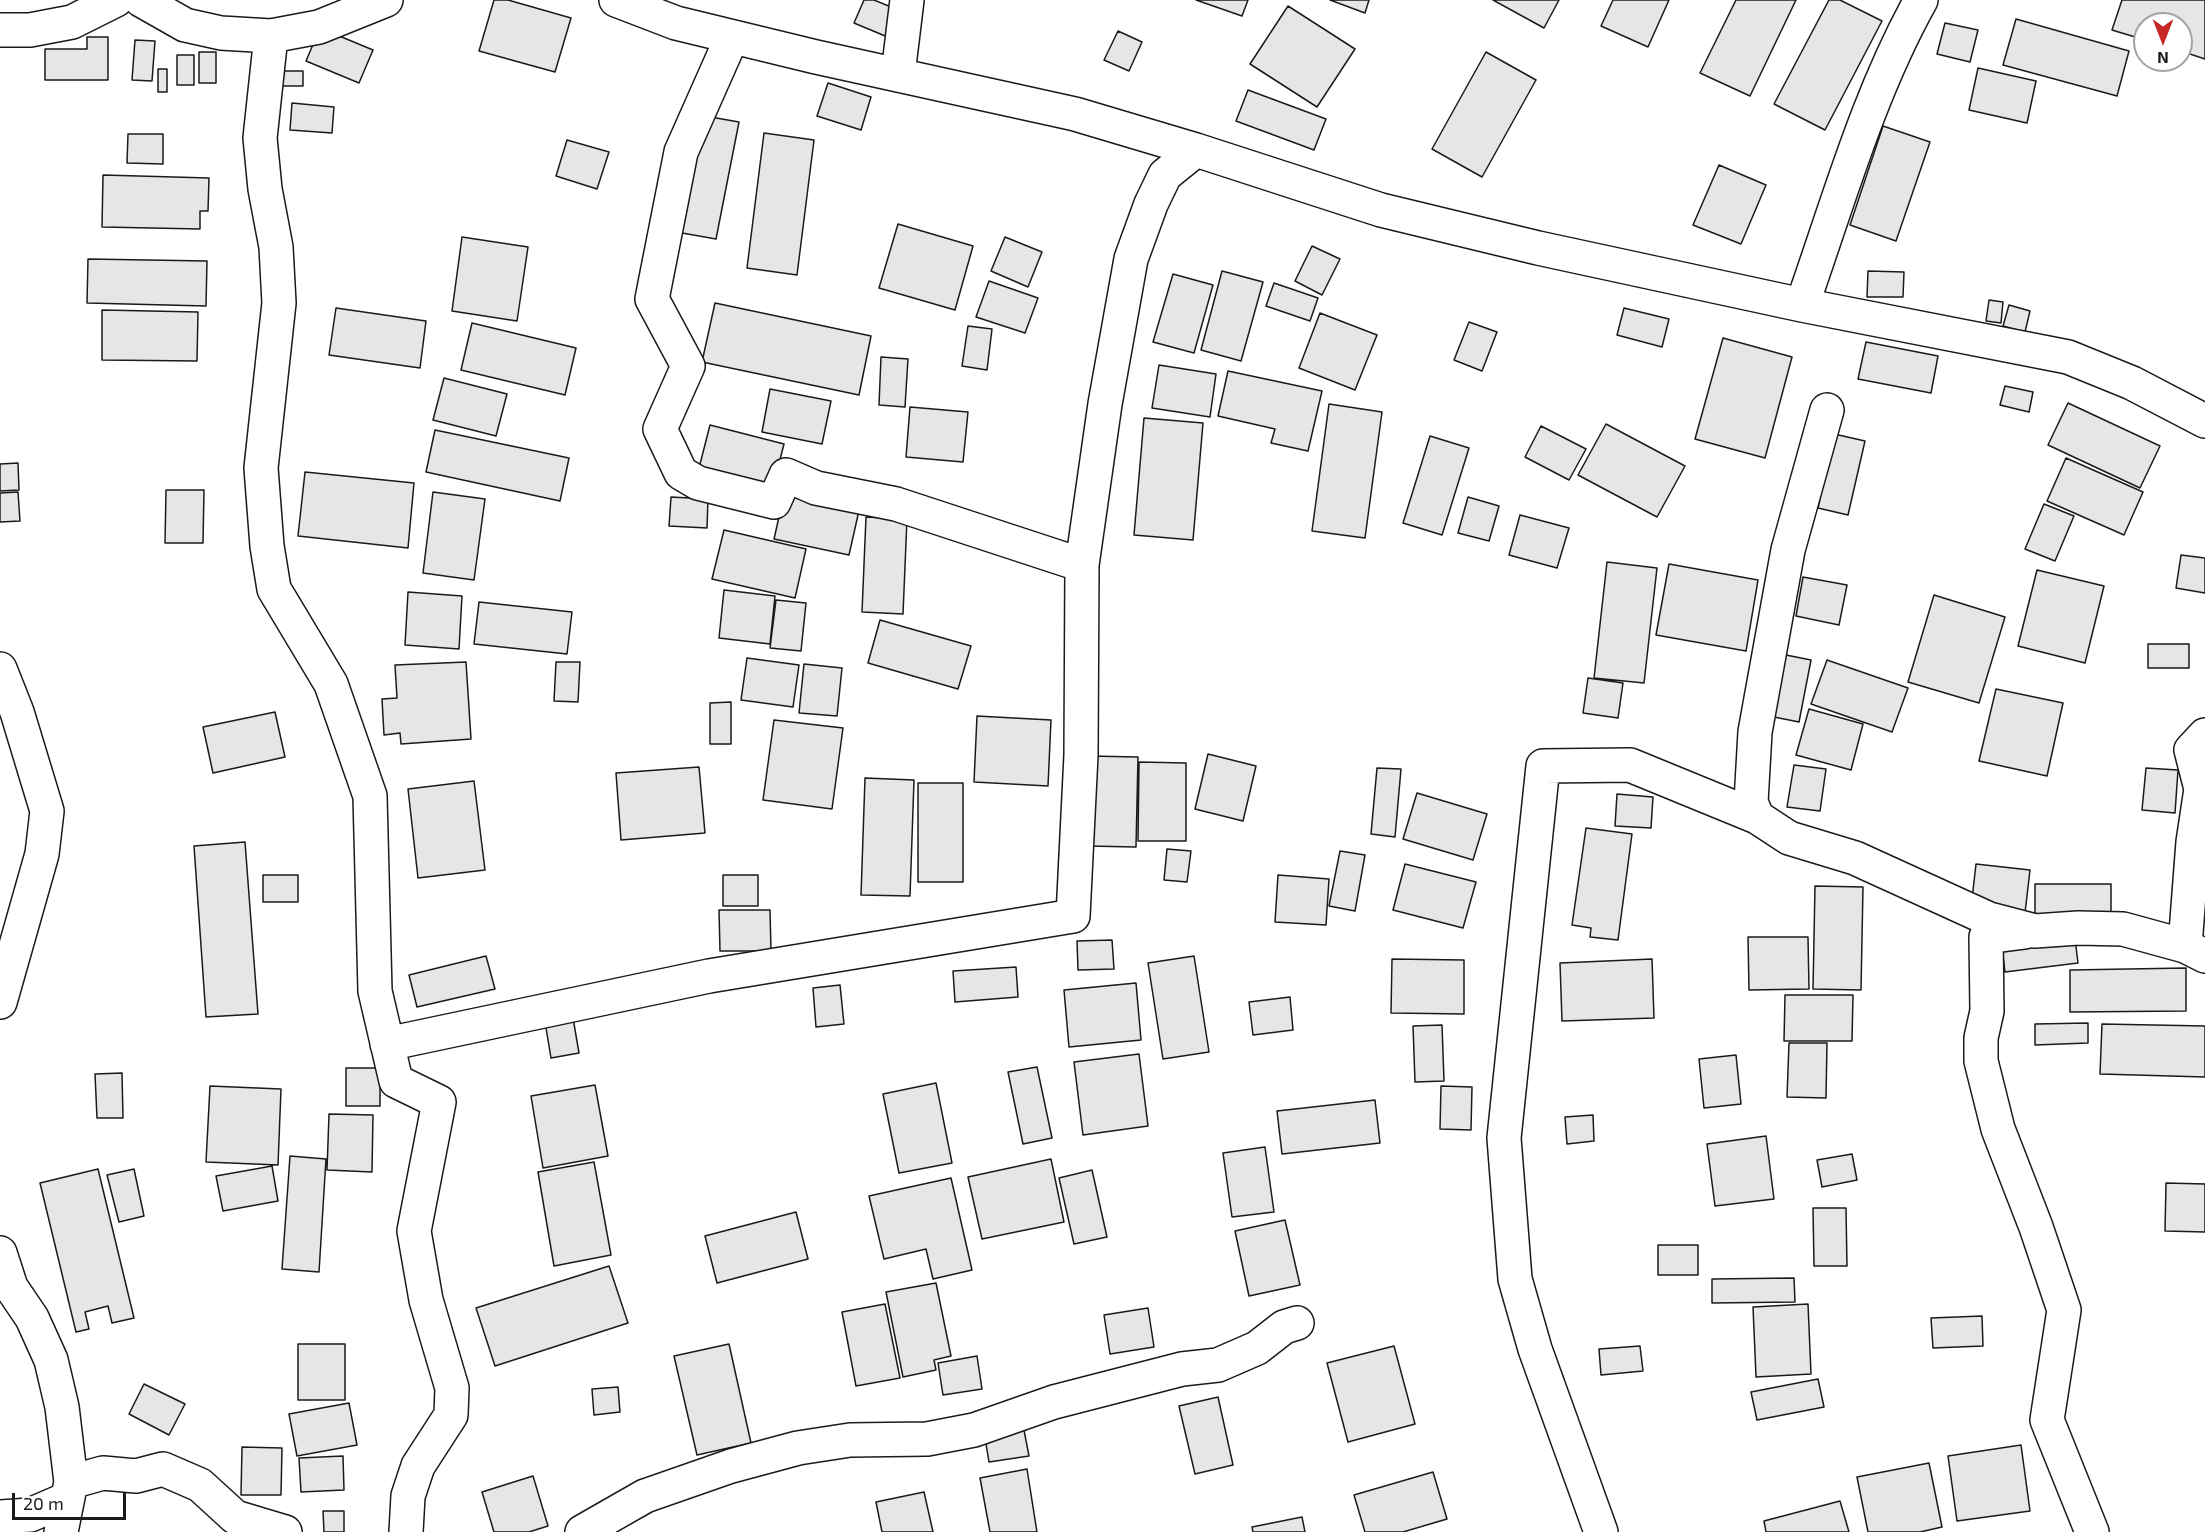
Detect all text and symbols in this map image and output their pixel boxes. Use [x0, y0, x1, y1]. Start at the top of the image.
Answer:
north arrow [2133, 12, 2193, 72]
text: N [2157, 49, 2169, 68]
scale bar [15, 1481, 129, 1519]
text: 20 m [23, 1492, 64, 1514]

